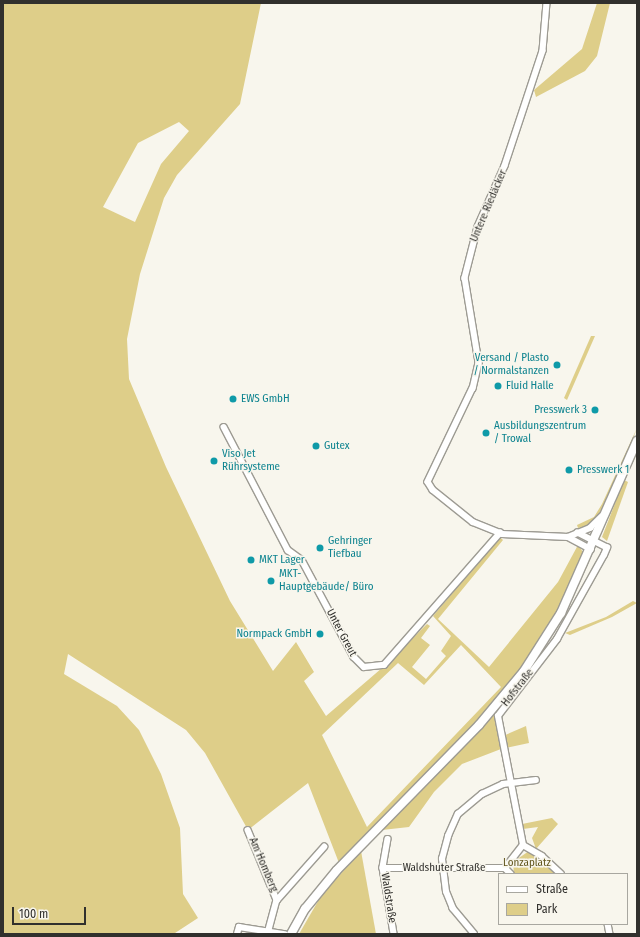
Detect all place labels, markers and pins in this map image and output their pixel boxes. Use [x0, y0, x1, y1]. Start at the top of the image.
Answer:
place label: Versand / Plasto / Normalstanzen [473, 352, 549, 378]
marker: Versand / Plasto / Normalstanzen [552, 360, 562, 370]
place label: Fluid Halle [506, 379, 554, 393]
marker: Fluid Halle [493, 381, 503, 391]
place label: EWS GmbH [241, 392, 290, 406]
marker: EWS GmbH [228, 394, 238, 404]
place label: Presswerk 3 [534, 403, 587, 417]
marker: Presswerk 3 [590, 405, 600, 415]
place label: Ausbildungszentrum / Trowal [494, 420, 586, 446]
marker: Ausbildungszentrum / Trowal [481, 428, 491, 438]
place label: Gutex [324, 439, 350, 453]
marker: Gutex [311, 441, 321, 451]
place label: Viso Jet Rührsysteme [222, 448, 280, 474]
marker: Viso Jet Rührsysteme [209, 456, 219, 466]
place label: Presswerk 1 [577, 463, 629, 477]
marker: Presswerk 1 [564, 465, 574, 475]
place label: Gehringer Tiefbau [328, 535, 372, 561]
marker: Gehringer Tiefbau [315, 543, 325, 553]
place label: MKT Lager [259, 553, 305, 567]
marker: MKT Lager [246, 555, 256, 565]
place label: MKT- Hauptgebäude/ Büro [279, 568, 374, 594]
marker: MKT- Hauptgebäude/ Büro [266, 576, 276, 586]
place label: Normpack GmbH [236, 627, 312, 641]
marker: Normpack GmbH [315, 629, 325, 639]

